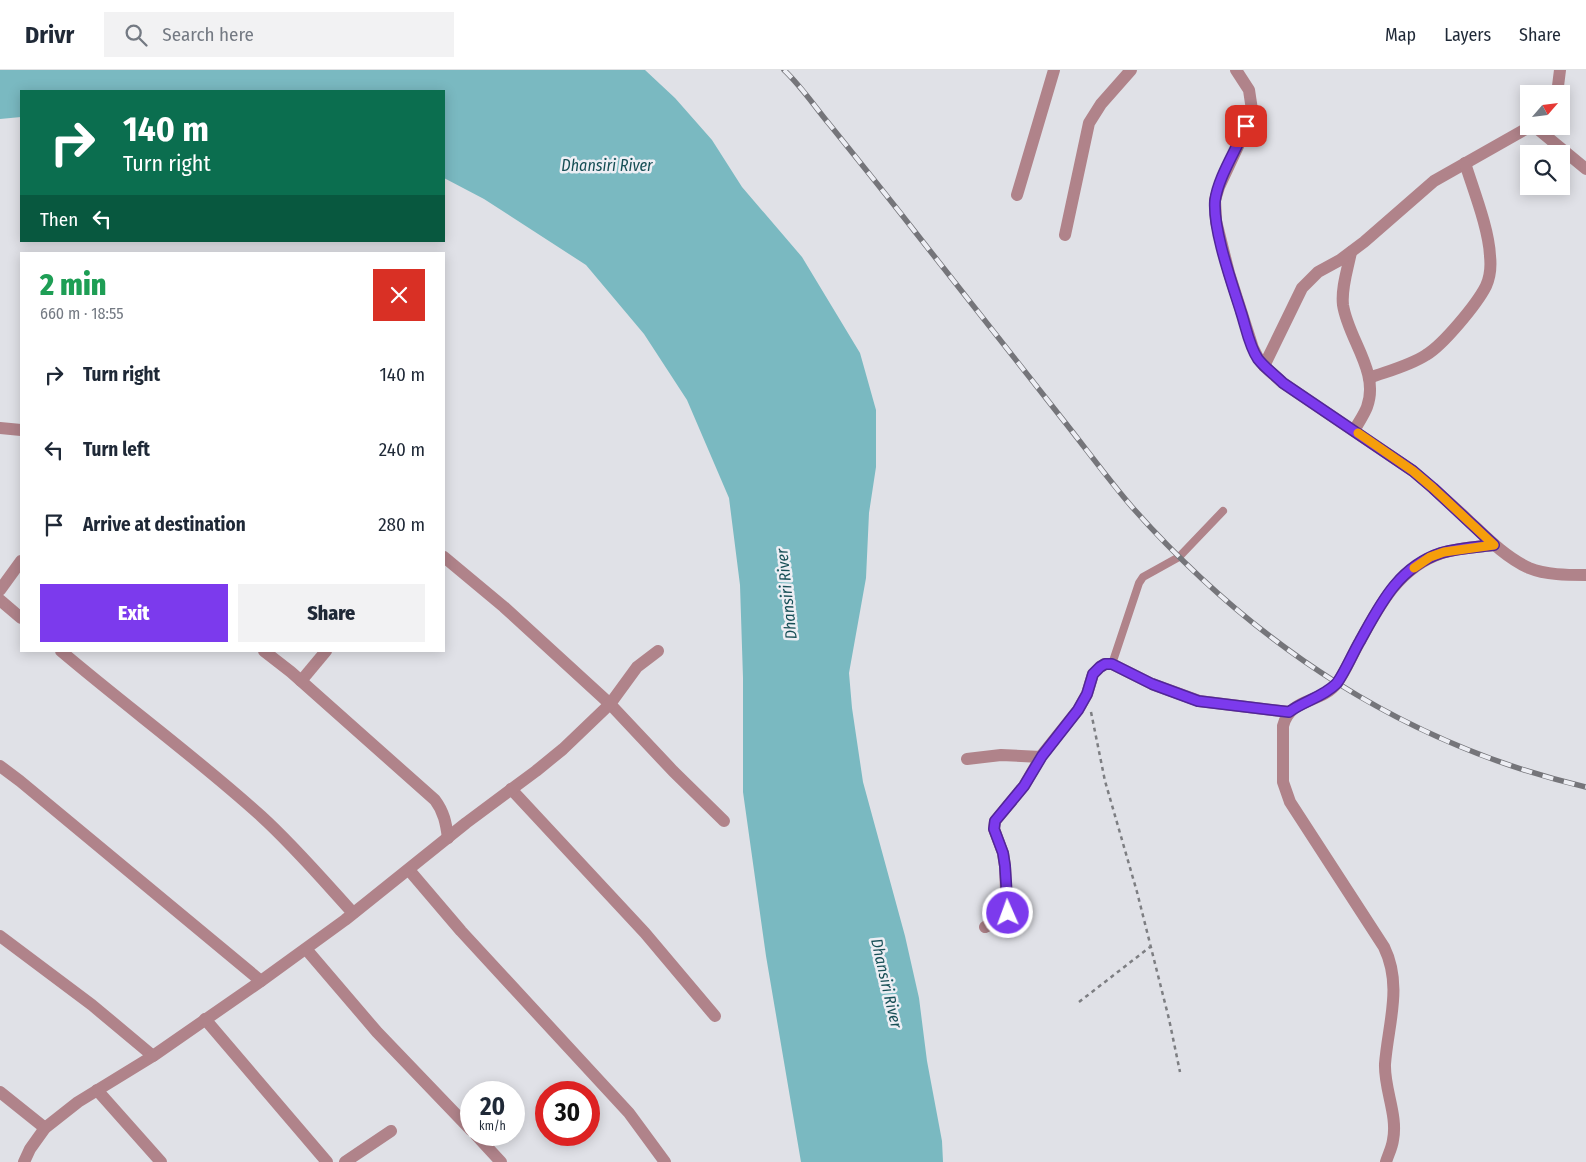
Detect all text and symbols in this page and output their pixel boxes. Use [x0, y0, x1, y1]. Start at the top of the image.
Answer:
search box [104, 12, 454, 57]
text: Drivr [25, 21, 74, 49]
icon: search [122, 21, 150, 49]
text: Search here [162, 23, 254, 46]
text: Map [1385, 24, 1416, 46]
text: Layers [1444, 24, 1491, 46]
text: Share [1519, 24, 1561, 46]
north arrow [1520, 85, 1570, 135]
map controls [1520, 85, 1570, 195]
pin [1225, 105, 1267, 147]
text: 140 m [123, 108, 209, 150]
icon: right [40, 110, 105, 175]
icon: arrive [1232, 112, 1260, 140]
button: search [1520, 145, 1570, 195]
text: Turn right [123, 150, 211, 177]
water label: Dhansiri River [561, 156, 653, 175]
icon: left [88, 205, 116, 233]
text: Then [40, 208, 78, 231]
text: 2 min [40, 267, 106, 303]
button: close [373, 269, 425, 321]
text: 660 m · 18:55 [40, 304, 124, 323]
icon: right [40, 361, 68, 389]
text: Turn right [83, 363, 160, 386]
text: 140 m [379, 363, 425, 386]
icon: left [40, 436, 68, 464]
text: Turn left [83, 438, 150, 461]
text: 240 m [379, 438, 425, 461]
icon: arrive [40, 511, 68, 539]
text: Arrive at destination [83, 513, 246, 536]
text: 280 m [378, 513, 425, 536]
water label: Dhansiri River [772, 547, 801, 640]
button: Exit [40, 584, 228, 642]
button: Share [238, 584, 425, 642]
position arrow [981, 886, 1033, 938]
water label: Dhansiri River [867, 936, 906, 1030]
speed limit sign: 30 [535, 1081, 600, 1146]
text: 20 [480, 1092, 505, 1122]
text: km/h [479, 1119, 506, 1133]

